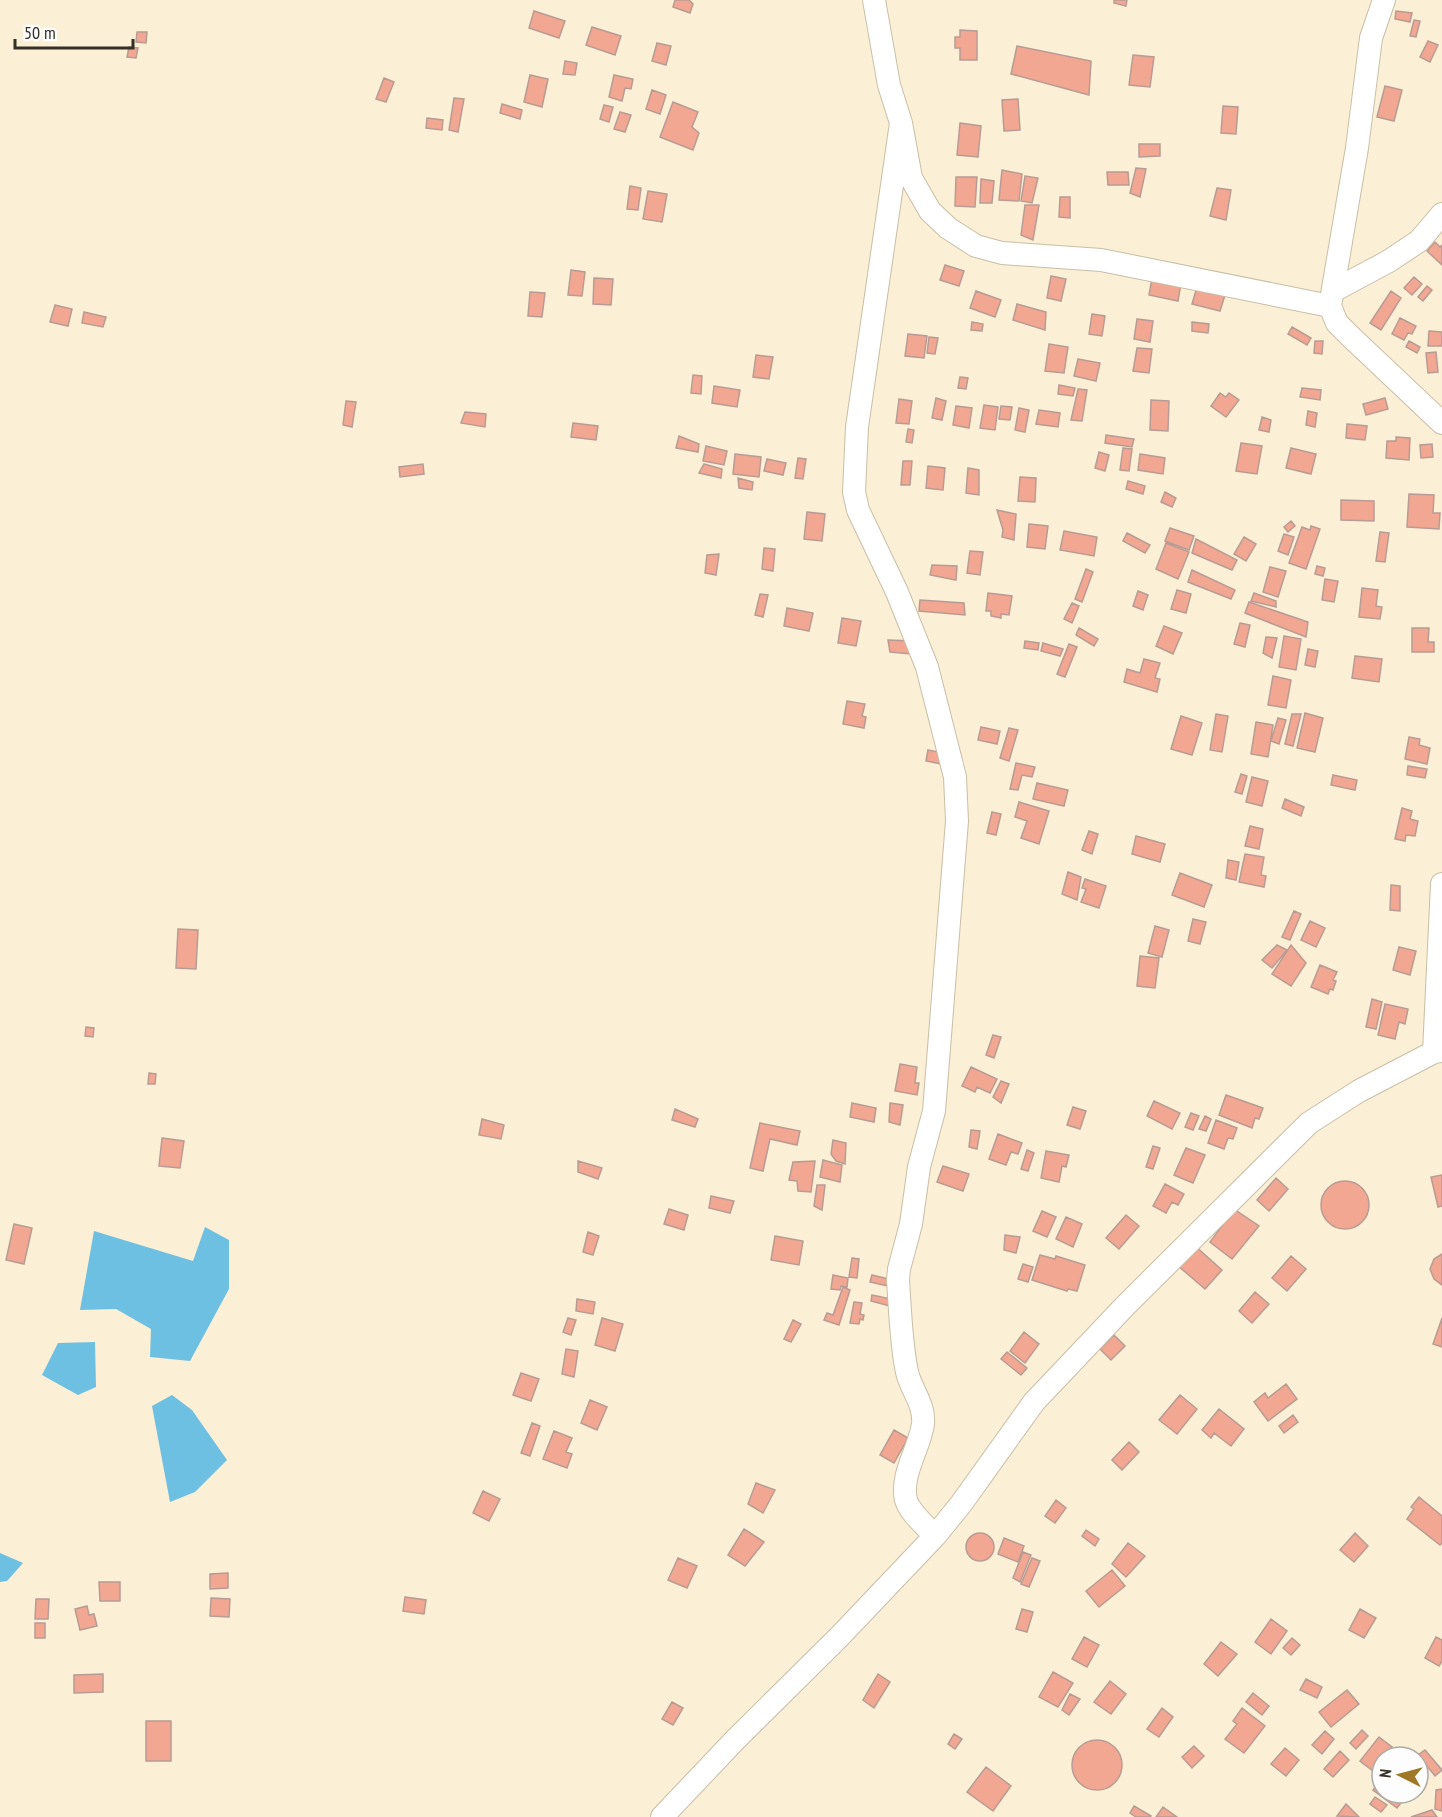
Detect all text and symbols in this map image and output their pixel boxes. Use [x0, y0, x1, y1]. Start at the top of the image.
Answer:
scale bar [15, 12, 134, 50]
text: 50 m [24, 21, 56, 44]
north arrow [1370, 1745, 1430, 1805]
text: N [1375, 1768, 1395, 1779]

